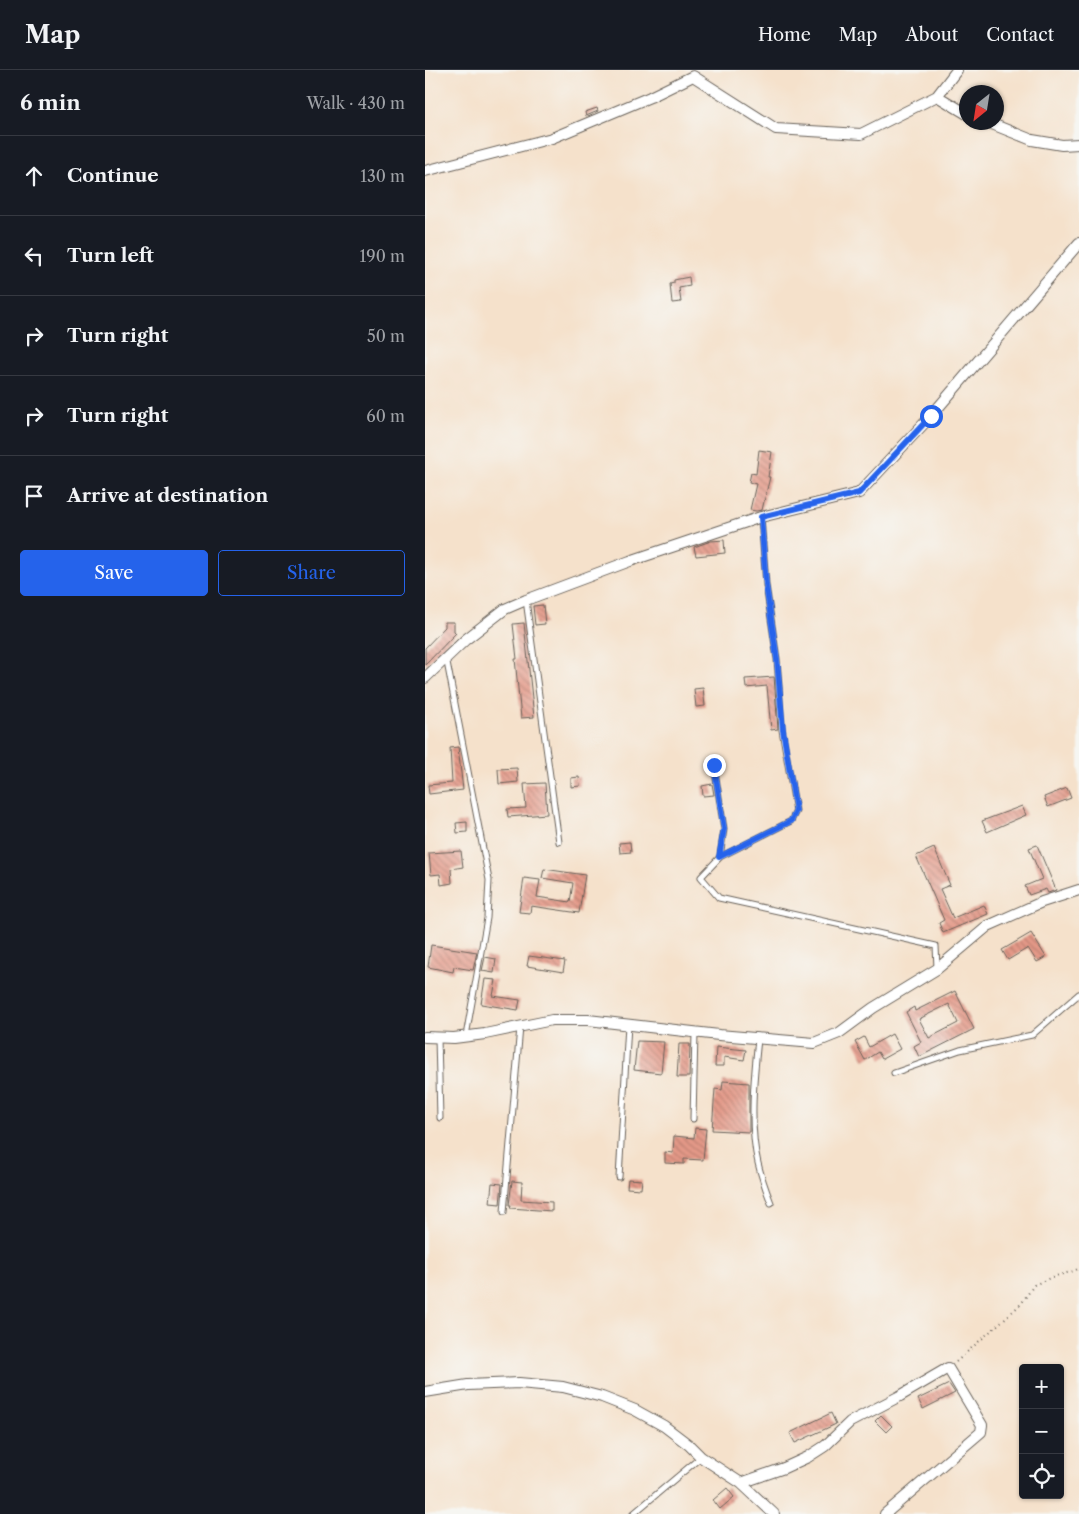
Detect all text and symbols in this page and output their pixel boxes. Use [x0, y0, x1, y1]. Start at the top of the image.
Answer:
text: Map [25, 20, 80, 49]
text: Home [758, 24, 811, 46]
text: Map [839, 24, 877, 46]
text: About [905, 24, 958, 46]
text: Contact [986, 24, 1054, 46]
north arrow [959, 85, 1004, 130]
text: 6 min [20, 90, 81, 115]
text: Walk · 430 m [306, 93, 405, 113]
icon: ahead [20, 162, 48, 190]
text: Continue [67, 164, 159, 187]
text: 130 m [360, 166, 405, 186]
icon: left [20, 242, 48, 270]
text: Turn left [67, 244, 154, 267]
text: 190 m [360, 246, 405, 266]
icon: right [20, 322, 48, 350]
text: Turn right [67, 324, 168, 347]
text: 50 m [367, 326, 405, 346]
icon: right [20, 402, 48, 430]
text: Turn right [67, 404, 168, 427]
route start [920, 405, 943, 428]
text: 60 m [366, 406, 405, 426]
icon: arrive [20, 482, 48, 510]
text: Arrive at destination [67, 484, 268, 507]
button: Save [20, 550, 208, 596]
button: Share [218, 550, 405, 596]
route end [703, 754, 726, 777]
map controls [1019, 1364, 1064, 1499]
button: + [1019, 1364, 1064, 1409]
button: − [1019, 1409, 1064, 1454]
button: locate [1019, 1454, 1064, 1499]

